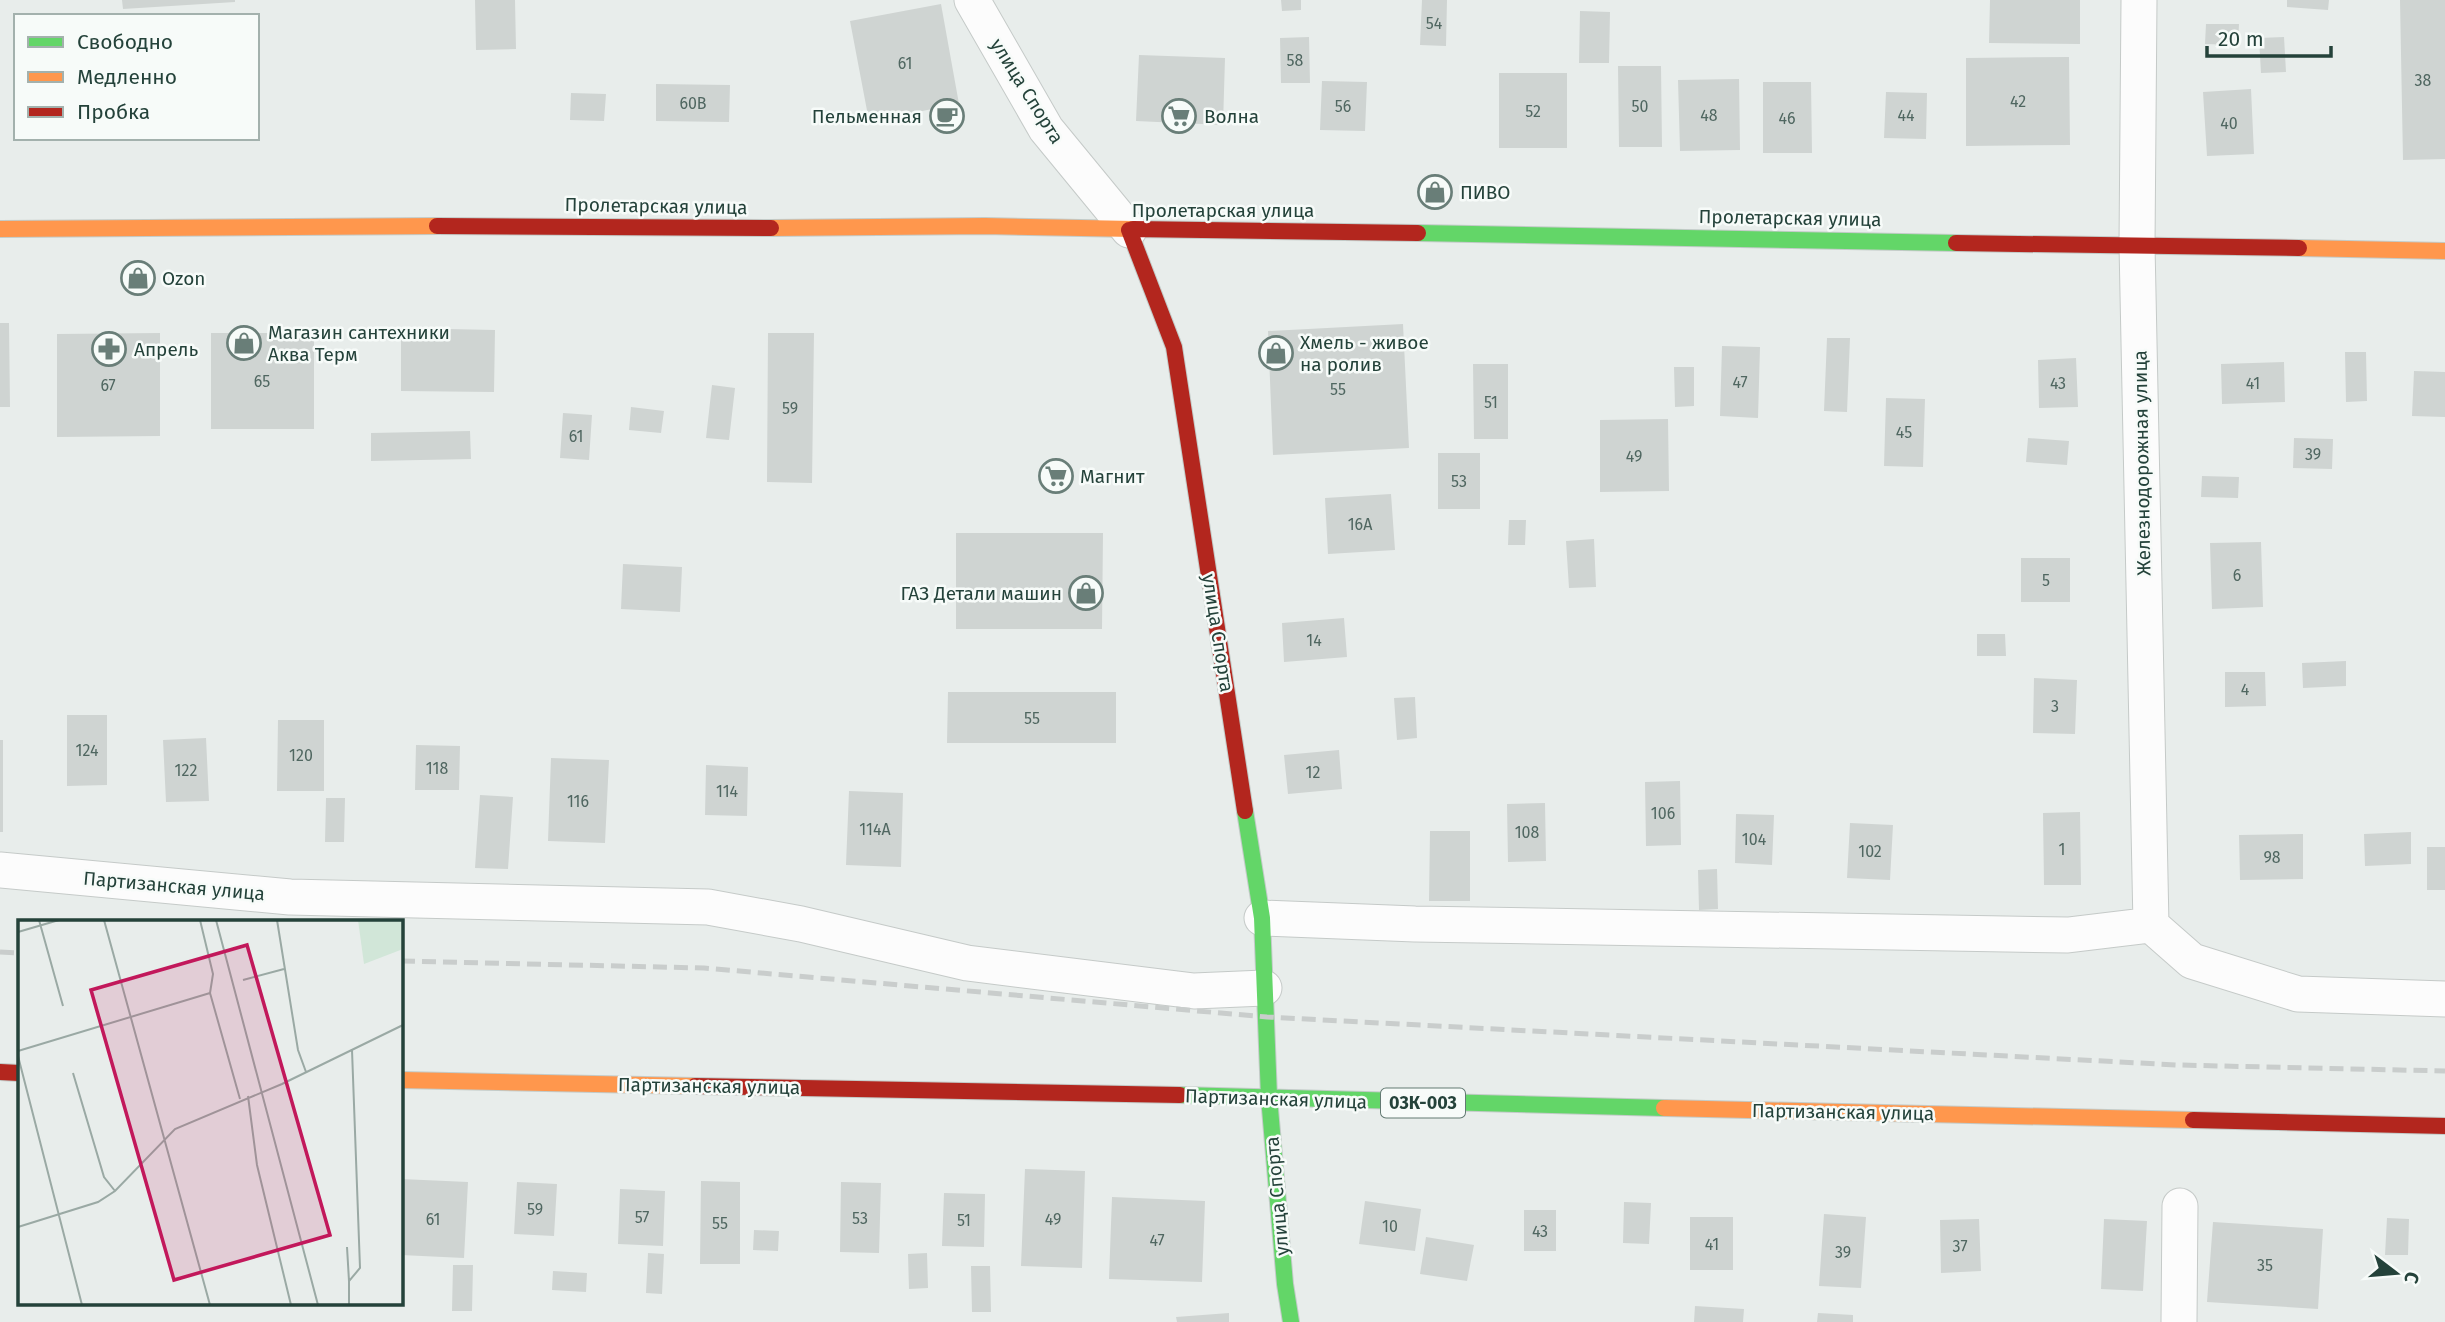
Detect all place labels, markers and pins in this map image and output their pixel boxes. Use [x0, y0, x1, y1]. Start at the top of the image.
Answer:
cafe icon: Пельменная [928, 97, 966, 135]
supermarket icon: Волна [1160, 97, 1198, 135]
place label: Пельменная [812, 105, 922, 128]
place label: Волна [1204, 105, 1259, 128]
shop icon: ПИВО [1416, 173, 1454, 211]
place label: ПИВО [1460, 181, 1511, 204]
shop icon: Ozon [119, 259, 157, 297]
place label: Ozon [162, 267, 205, 290]
place label: Магазин сантехники Аква Терм [268, 321, 450, 366]
shop icon: Магазин сантехники Аква Терм [225, 324, 263, 362]
pharmacy icon: Апрель [90, 330, 128, 368]
place label: Хмель - живое на ролив [1300, 331, 1429, 376]
shop icon: Хмель - живое на ролив [1257, 334, 1295, 372]
place label: Апрель [134, 338, 198, 361]
supermarket icon: Магнит [1037, 457, 1075, 495]
place label: Магнит [1080, 465, 1145, 488]
shop icon: ГАЗ Детали машин [1067, 574, 1105, 612]
place label: ГАЗ Детали машин [901, 582, 1062, 605]

